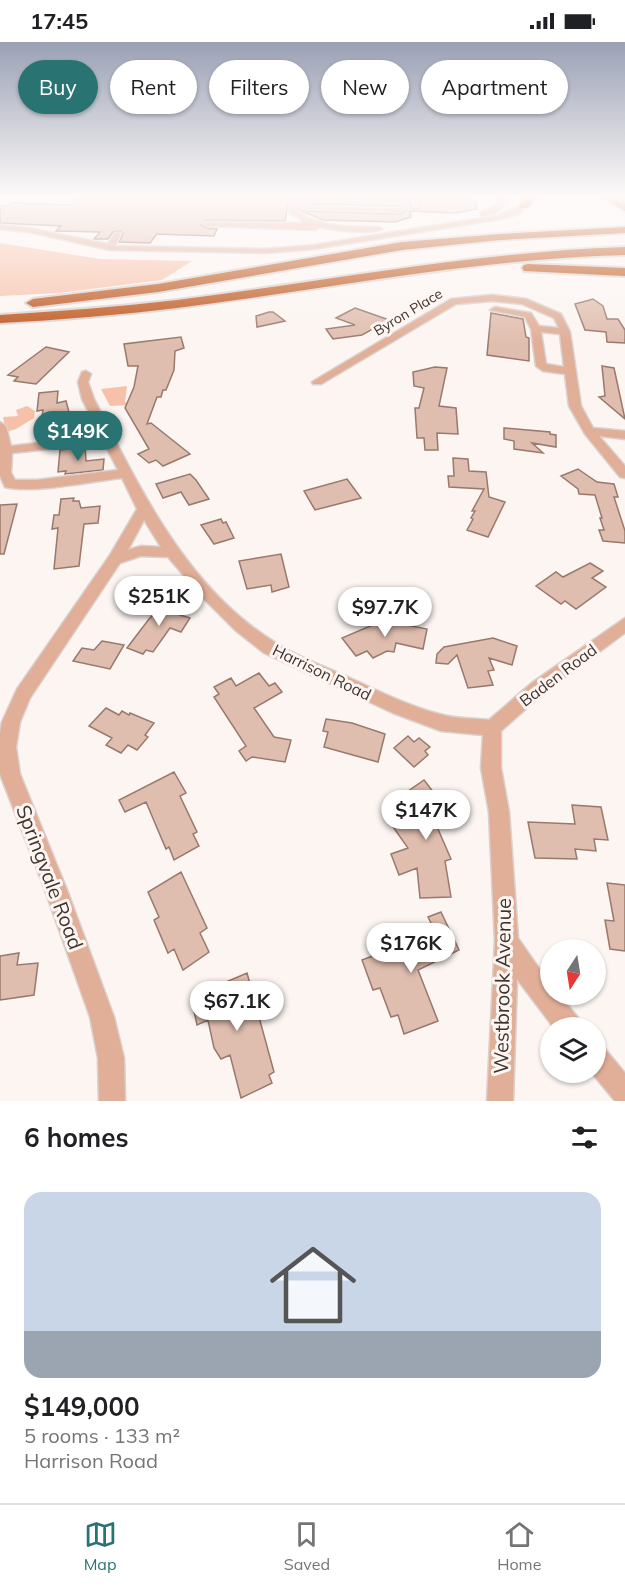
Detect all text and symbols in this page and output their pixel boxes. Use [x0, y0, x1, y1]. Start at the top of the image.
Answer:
text: 17:45 [30, 7, 88, 35]
chip: Buy [18, 60, 98, 114]
chip: Rent [110, 60, 197, 114]
chip: Filters [209, 60, 309, 114]
chip: New [321, 60, 409, 114]
chip: Apartment [421, 60, 568, 114]
street label: Byron Place [370, 284, 446, 340]
pin: $149K [36, 411, 120, 462]
text: $149K [47, 418, 109, 443]
pin: $251K [117, 576, 201, 627]
text: $251K [128, 583, 190, 608]
pin: $97.7K [336, 587, 434, 638]
text: $97.7K [352, 594, 418, 619]
street label: Baden Road [515, 639, 601, 711]
street label: Harrison Road [269, 640, 375, 704]
pin: $147K [384, 790, 468, 841]
text: $147K [395, 797, 457, 822]
street label: Springvale Road [11, 801, 89, 953]
street label: Westbrook Avenue [488, 898, 516, 1074]
pin: $176K [369, 923, 453, 974]
text: $176K [380, 930, 442, 955]
north arrow [540, 939, 606, 1005]
map controls [540, 939, 606, 1083]
pin: $67.1K [188, 981, 286, 1032]
text: $67.1K [204, 988, 270, 1013]
button: layers [540, 1017, 606, 1083]
text: 6 homes [24, 1121, 128, 1154]
icon: filters [568, 1121, 601, 1154]
icon: home [259, 1231, 367, 1339]
text: $149,000 [24, 1390, 140, 1423]
text: 5 rooms · 133 m² [24, 1423, 180, 1448]
text: Harrison Road [24, 1448, 158, 1473]
tab: Map [84, 1518, 117, 1574]
tab: Saved [284, 1518, 330, 1574]
tab: Home [497, 1518, 541, 1574]

